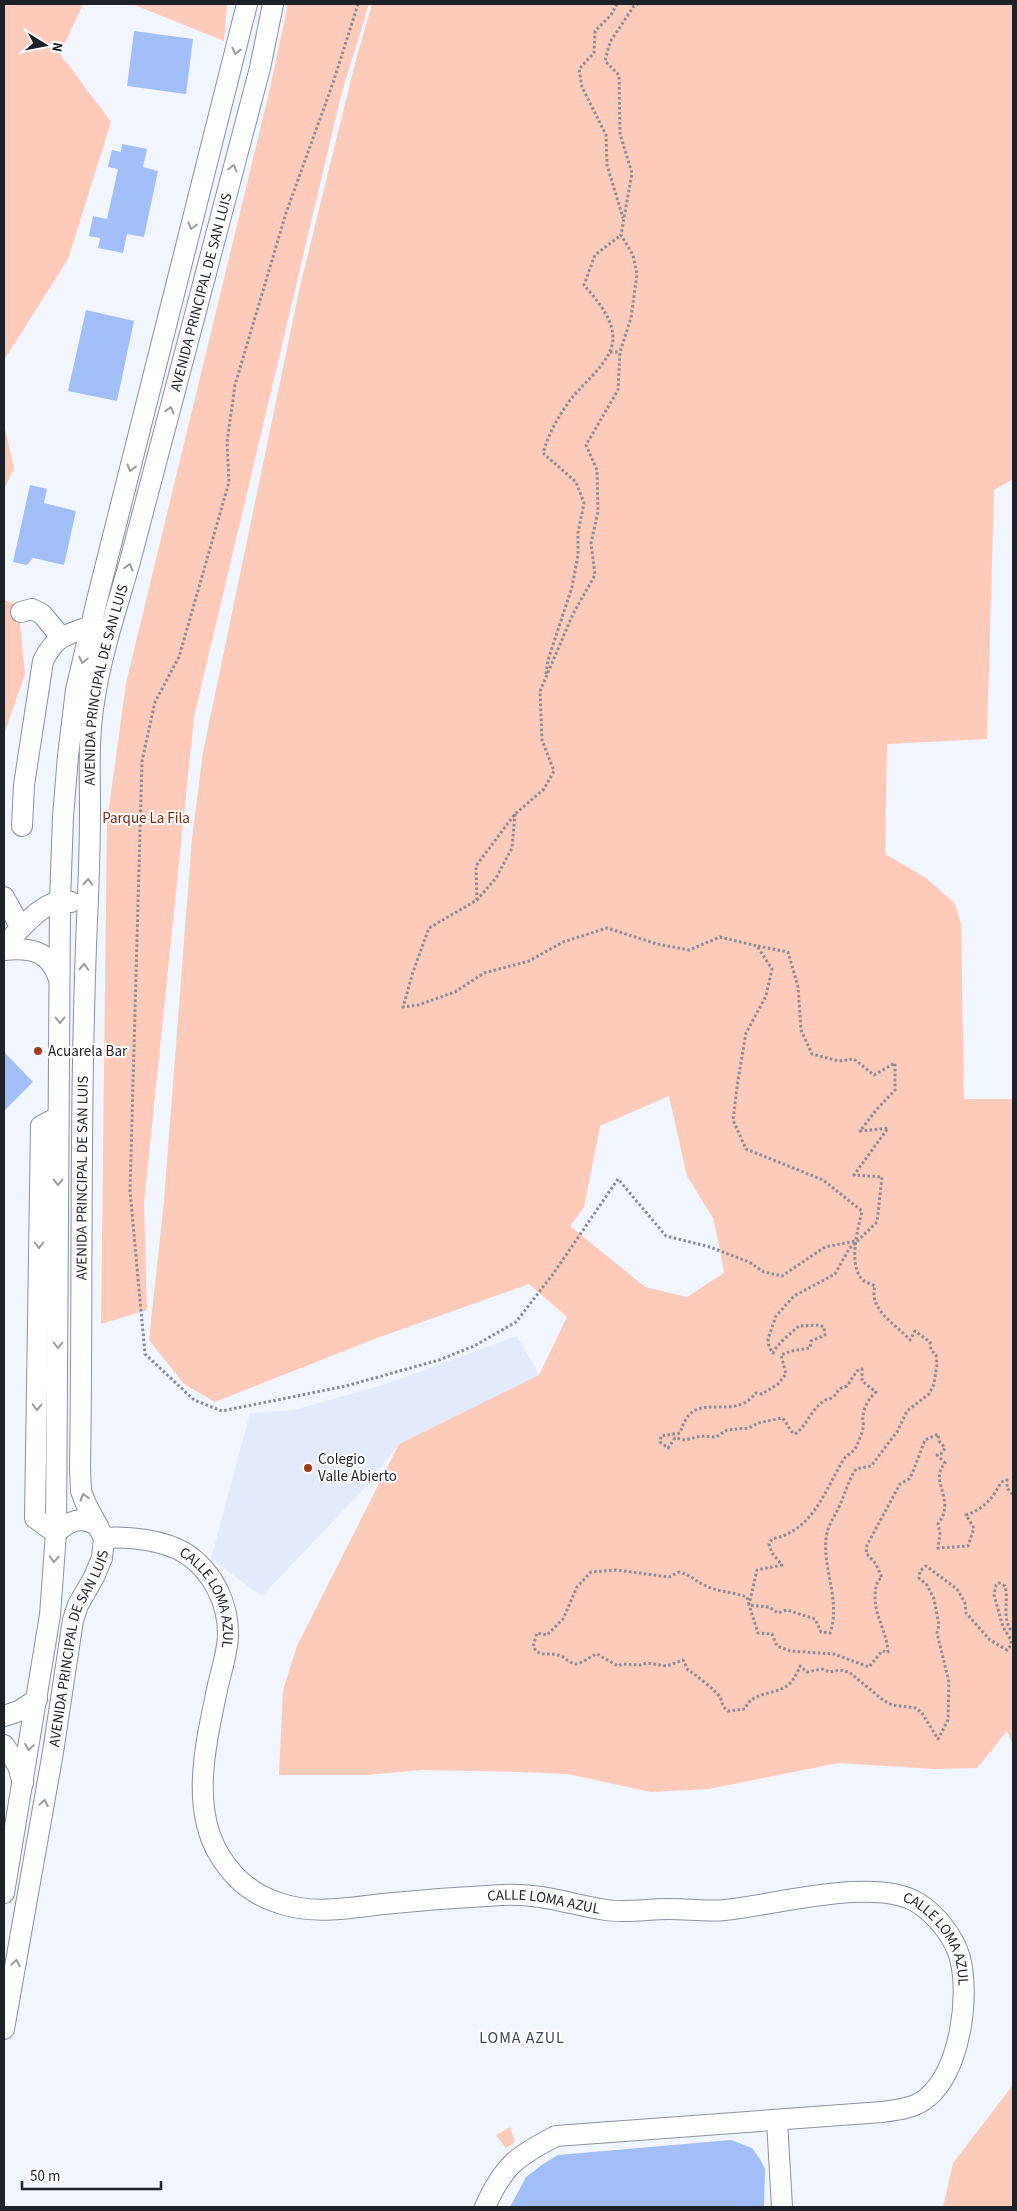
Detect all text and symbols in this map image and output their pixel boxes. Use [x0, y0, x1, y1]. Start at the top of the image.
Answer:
north arrow [20, 20, 70, 70]
text: N [46, 41, 67, 53]
one-way arrow [231, 47, 241, 55]
one-way arrow [227, 163, 238, 172]
street label: AVENIDA PRINCIPAL DE SAN LUIS [165, 191, 238, 394]
one-way arrow [187, 221, 197, 229]
one-way arrow [164, 405, 175, 414]
one-way arrow [126, 464, 137, 473]
one-way arrow [123, 563, 133, 571]
street label: AVENIDA PRINCIPAL DE SAN LUIS [80, 582, 134, 786]
one-way arrow [78, 655, 89, 664]
park label: Parque La Fila [102, 808, 190, 829]
one-way arrow [83, 878, 94, 886]
one-way arrow [79, 963, 90, 971]
one-way arrow [55, 1016, 65, 1024]
place label: Acuarela Bar [48, 1041, 128, 1062]
marker: Acuarela Bar [32, 1045, 44, 1057]
street label: AVENIDA PRINCIPAL DE SAN LUIS [71, 1076, 94, 1280]
one-way arrow [53, 1178, 63, 1186]
one-way arrow [34, 1241, 44, 1249]
one-way arrow [53, 1341, 63, 1349]
one-way arrow [32, 1404, 42, 1411]
place label: Colegio Valle Abierto [318, 1449, 397, 1487]
marker: Colegio Valle Abierto [302, 1462, 314, 1474]
one-way arrow [79, 1493, 89, 1501]
street label: CALLE LOMA AZUL [176, 1542, 238, 1649]
street label: AVENIDA PRINCIPAL DE SAN LUIS [44, 1549, 114, 1748]
one-way arrow [48, 1556, 59, 1564]
one-way arrow [25, 1742, 35, 1751]
one-way arrow [38, 1799, 48, 1808]
street label: CALLE LOMA AZUL [487, 1885, 602, 1920]
street label: CALLE LOMA AZUL [900, 1887, 974, 1986]
one-way arrow [10, 1959, 20, 1968]
district label: LOMA AZUL [479, 2027, 565, 2049]
scale bar [22, 2158, 161, 2190]
text: 50 m [30, 2166, 60, 2187]

